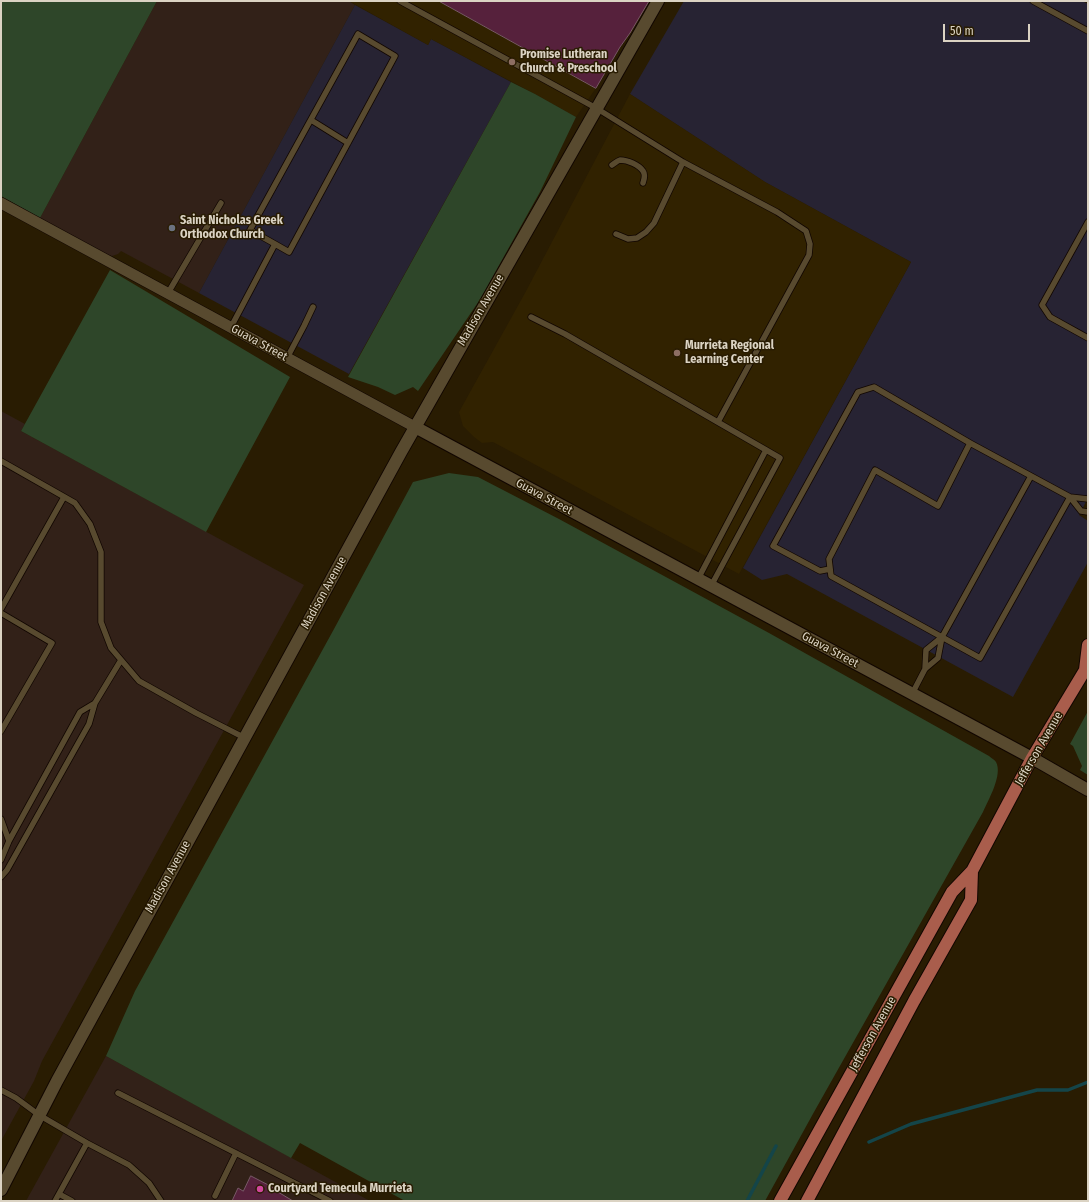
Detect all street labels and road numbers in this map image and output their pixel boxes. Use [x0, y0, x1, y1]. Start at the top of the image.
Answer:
street label: Madison Avenue [455, 272, 507, 348]
street label: Guava Street [228, 322, 290, 364]
street label: Guava Street [513, 476, 575, 518]
street label: Madison Avenue [298, 554, 350, 632]
street label: Guava Street [799, 629, 861, 671]
street label: Jefferson Avenue [1012, 709, 1066, 789]
street label: Madison Avenue [142, 838, 194, 916]
street label: Jefferson Avenue [847, 994, 899, 1074]

